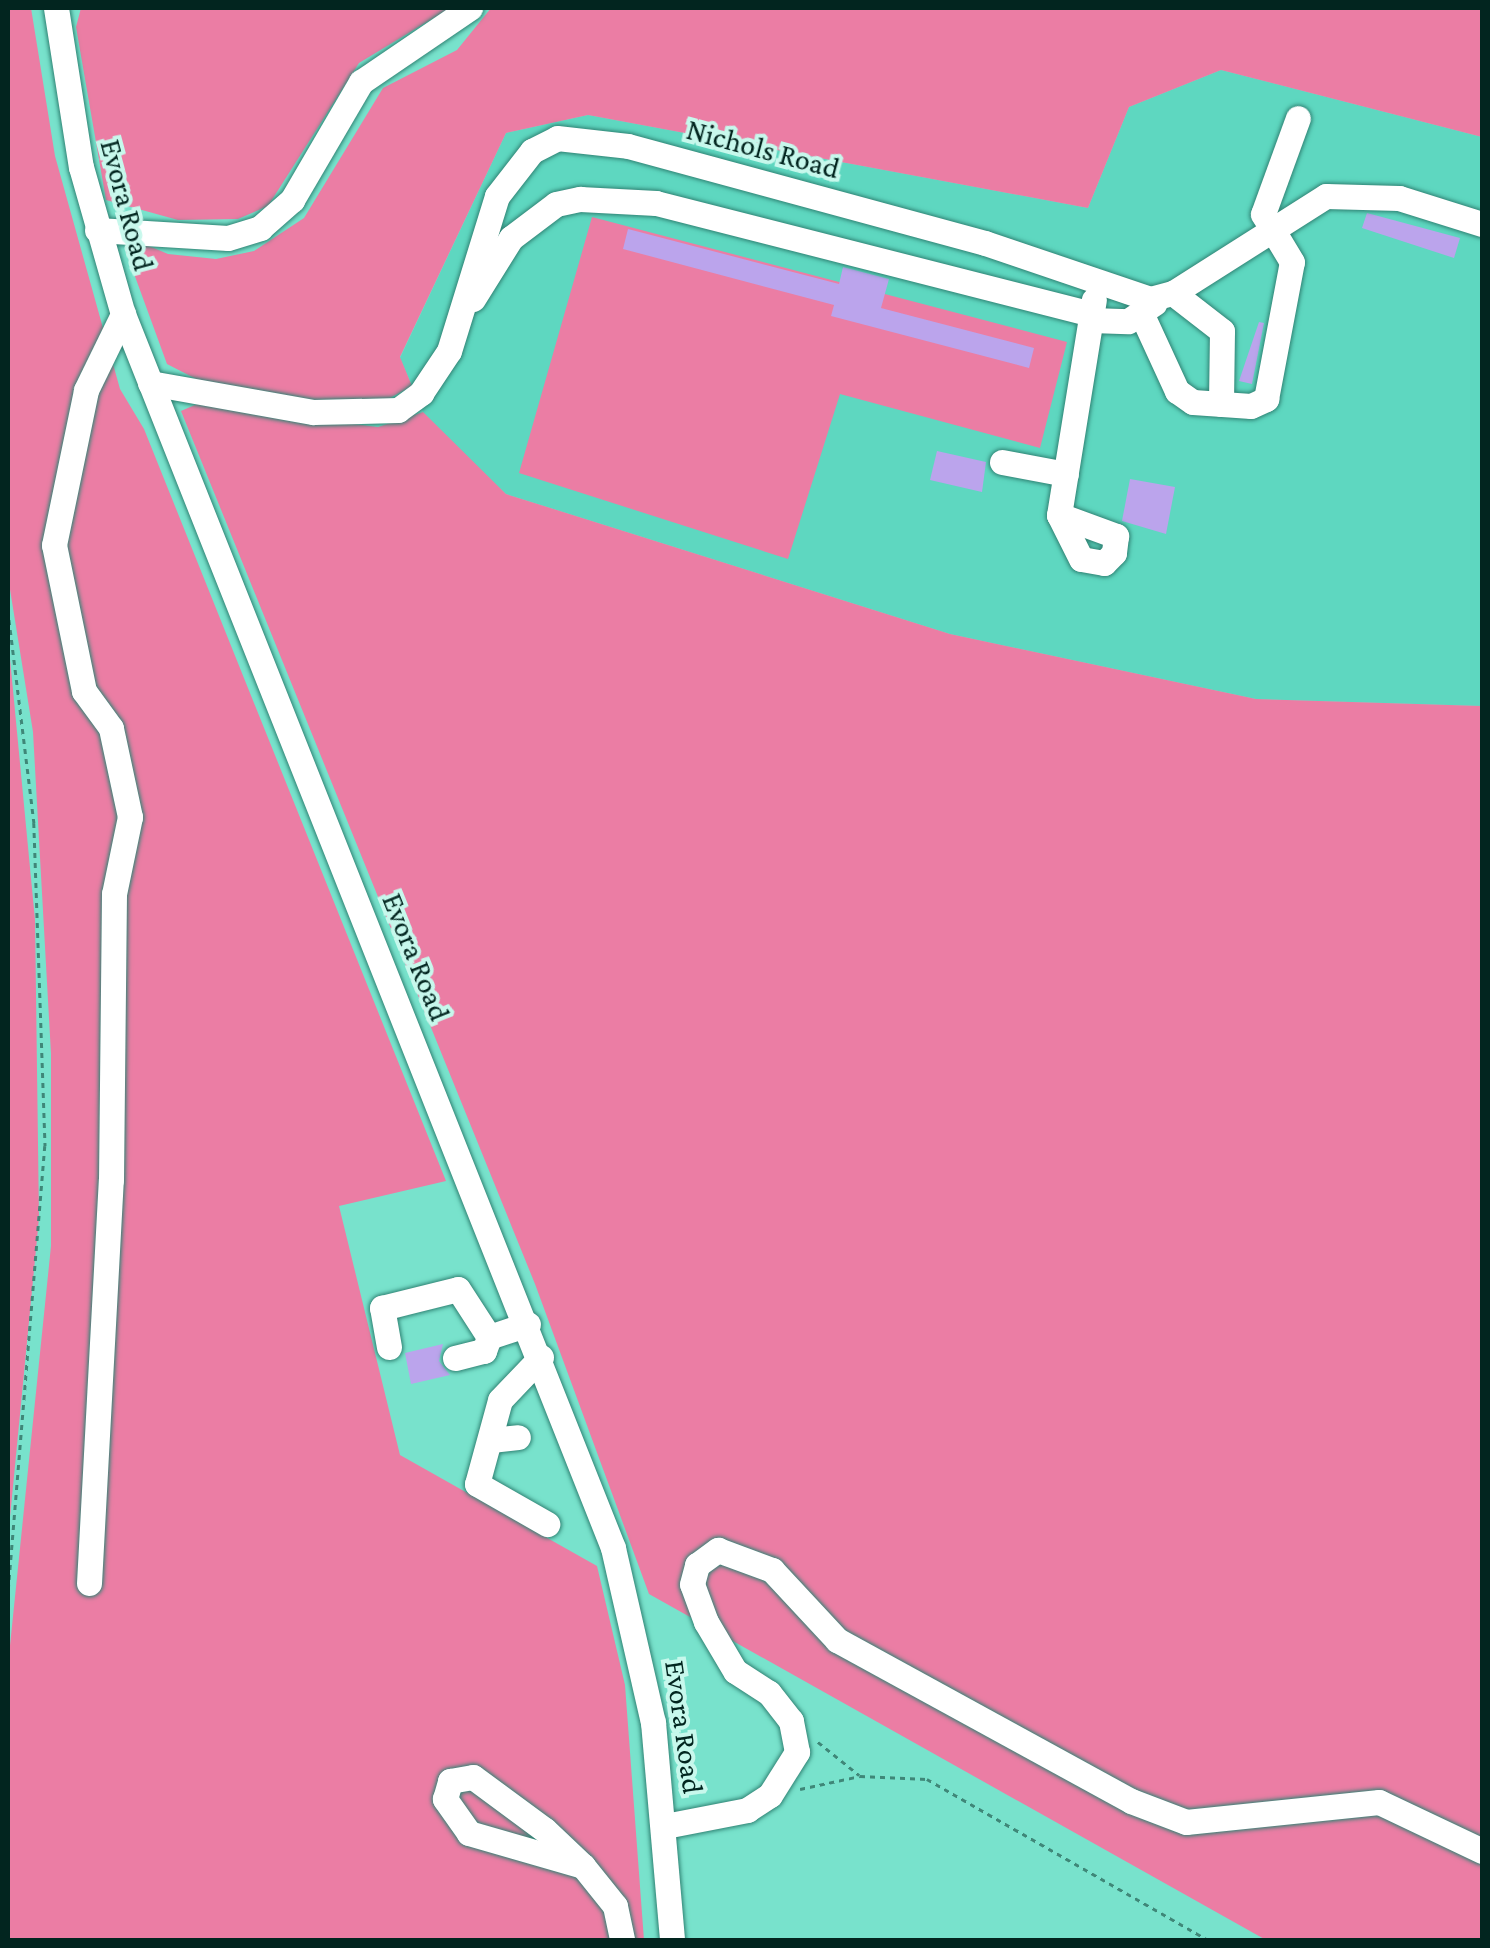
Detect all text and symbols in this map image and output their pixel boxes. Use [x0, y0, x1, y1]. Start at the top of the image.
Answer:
street label: Nichols Road [683, 111, 843, 187]
street label: Evora Road [92, 135, 162, 275]
street label: Evora Road [374, 888, 458, 1026]
street label: Evora Road [657, 1658, 711, 1796]

